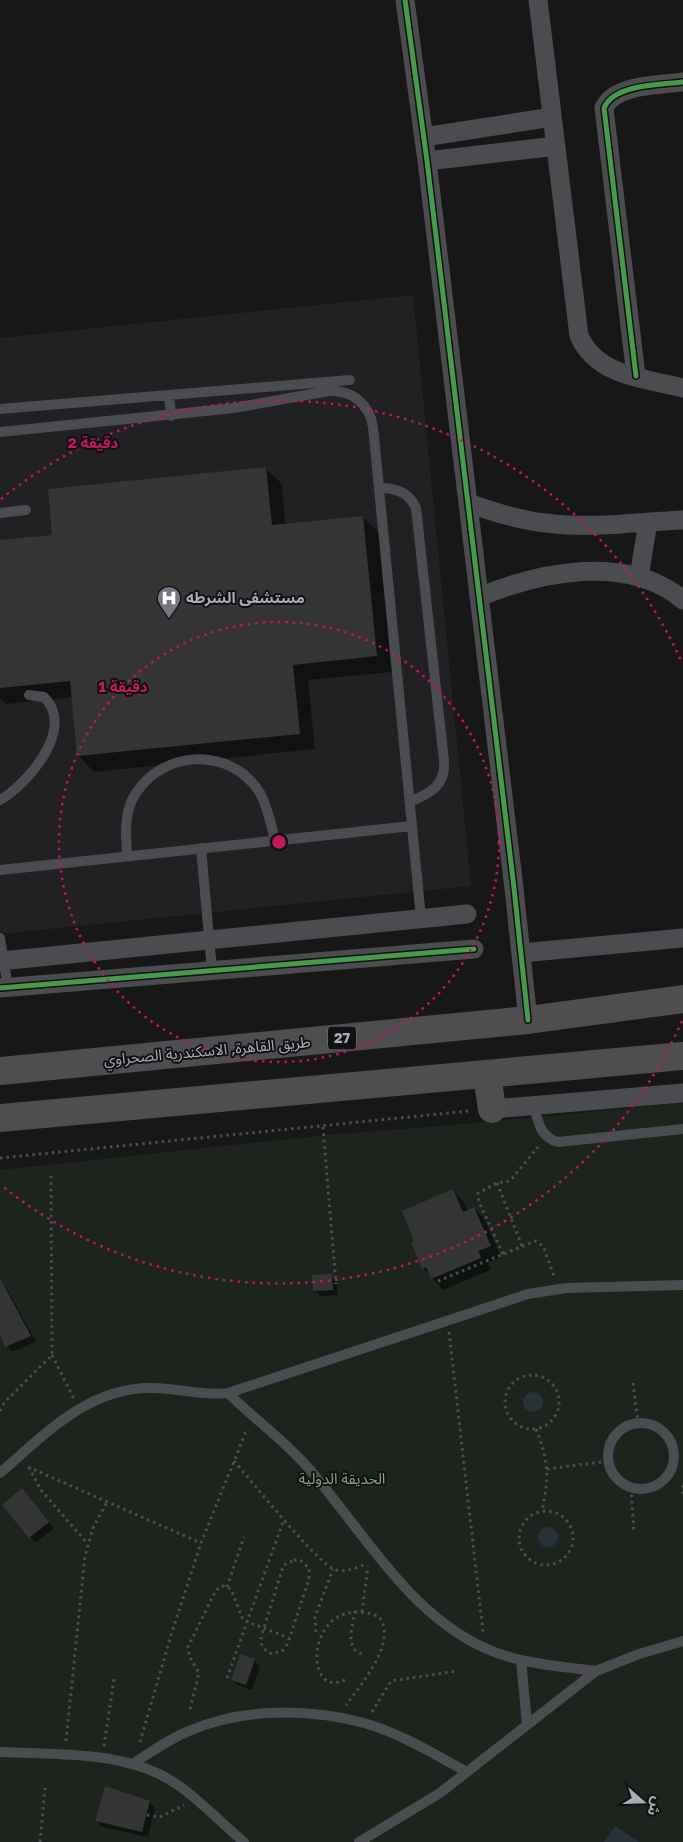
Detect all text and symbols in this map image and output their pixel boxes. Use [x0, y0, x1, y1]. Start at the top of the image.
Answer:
text: 2 دقيقة [68, 433, 119, 451]
hospital icon: مستشفى الشرطه [156, 585, 182, 619]
place label: مستشفى الشرطه [186, 588, 305, 607]
text: 1 دقيقة [98, 677, 148, 695]
centre of rings [270, 833, 288, 851]
road number: 27 [328, 1026, 356, 1050]
street label: طريق القاهرة, الاسكندرية الصحراوي [103, 1032, 311, 1071]
park label: الحديقة الدولية [299, 1469, 385, 1488]
north arrow [618, 1777, 668, 1827]
text: ش [644, 1795, 667, 1819]

